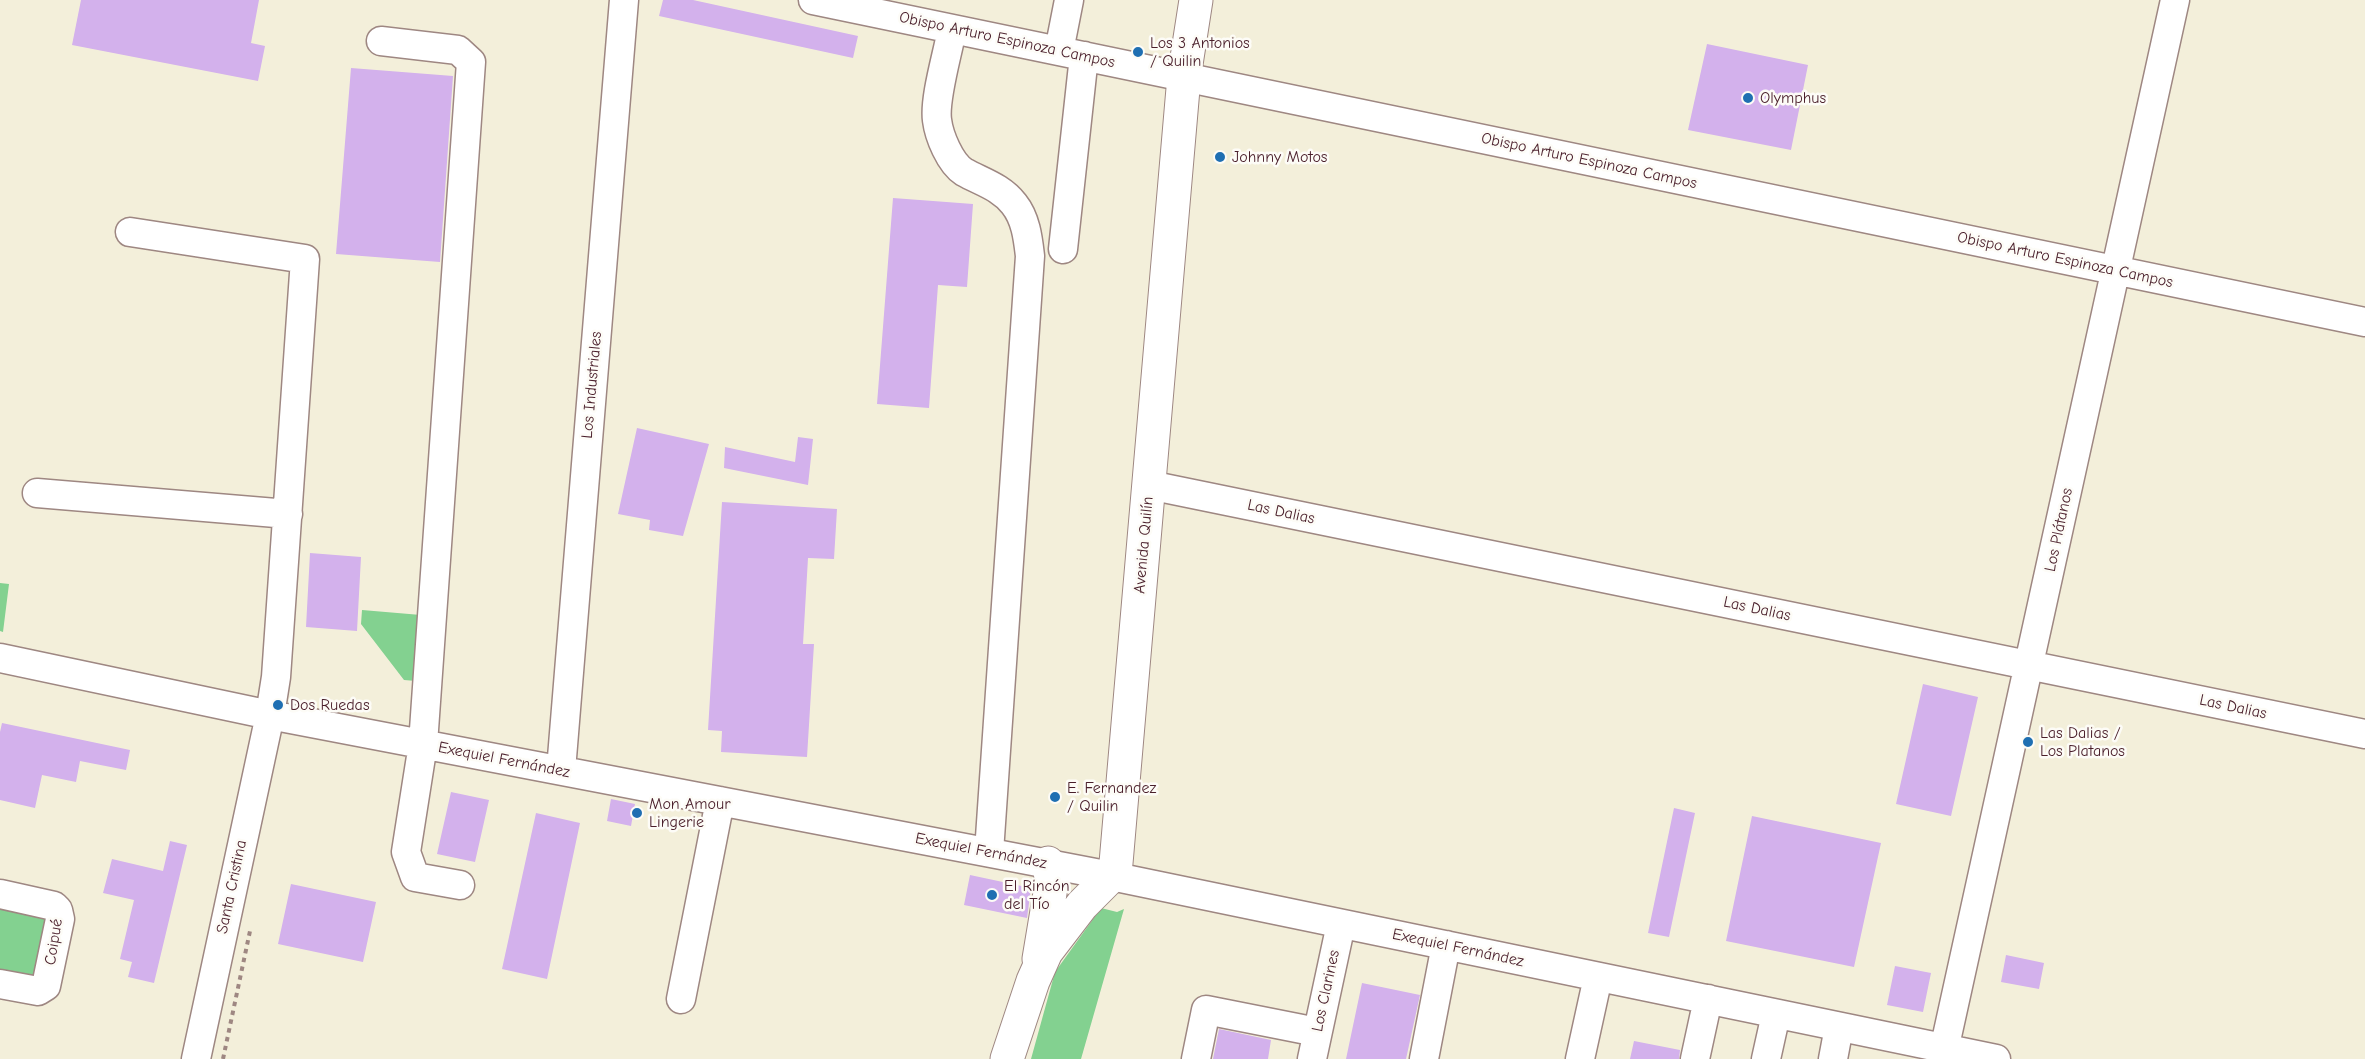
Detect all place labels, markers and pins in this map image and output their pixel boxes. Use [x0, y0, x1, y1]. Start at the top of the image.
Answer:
place label: Los 3 Antonios / Quilin [1150, 33, 1250, 71]
marker: Los 3 Antonios / Quilin [1131, 45, 1145, 59]
place label: Olymphus [1760, 88, 1826, 108]
marker: Olymphus [1741, 91, 1755, 105]
place label: Johnny Motos [1232, 147, 1327, 167]
marker: Johnny Motos [1213, 150, 1227, 164]
place label: Dos Ruedas [290, 695, 370, 715]
marker: Dos Ruedas [271, 698, 285, 712]
place label: Las Dalias / Los Platanos [2040, 723, 2125, 761]
marker: Las Dalias / Los Platanos [2021, 735, 2035, 749]
place label: E. Fernandez / Quilin [1067, 778, 1157, 816]
marker: E. Fernandez / Quilin [1048, 790, 1062, 804]
place label: Mon Amour Lingerie [649, 794, 731, 832]
marker: Mon Amour Lingerie [630, 806, 644, 820]
place label: El Rincón del Tío [1004, 876, 1070, 914]
marker: El Rincón del Tío [985, 888, 999, 902]

